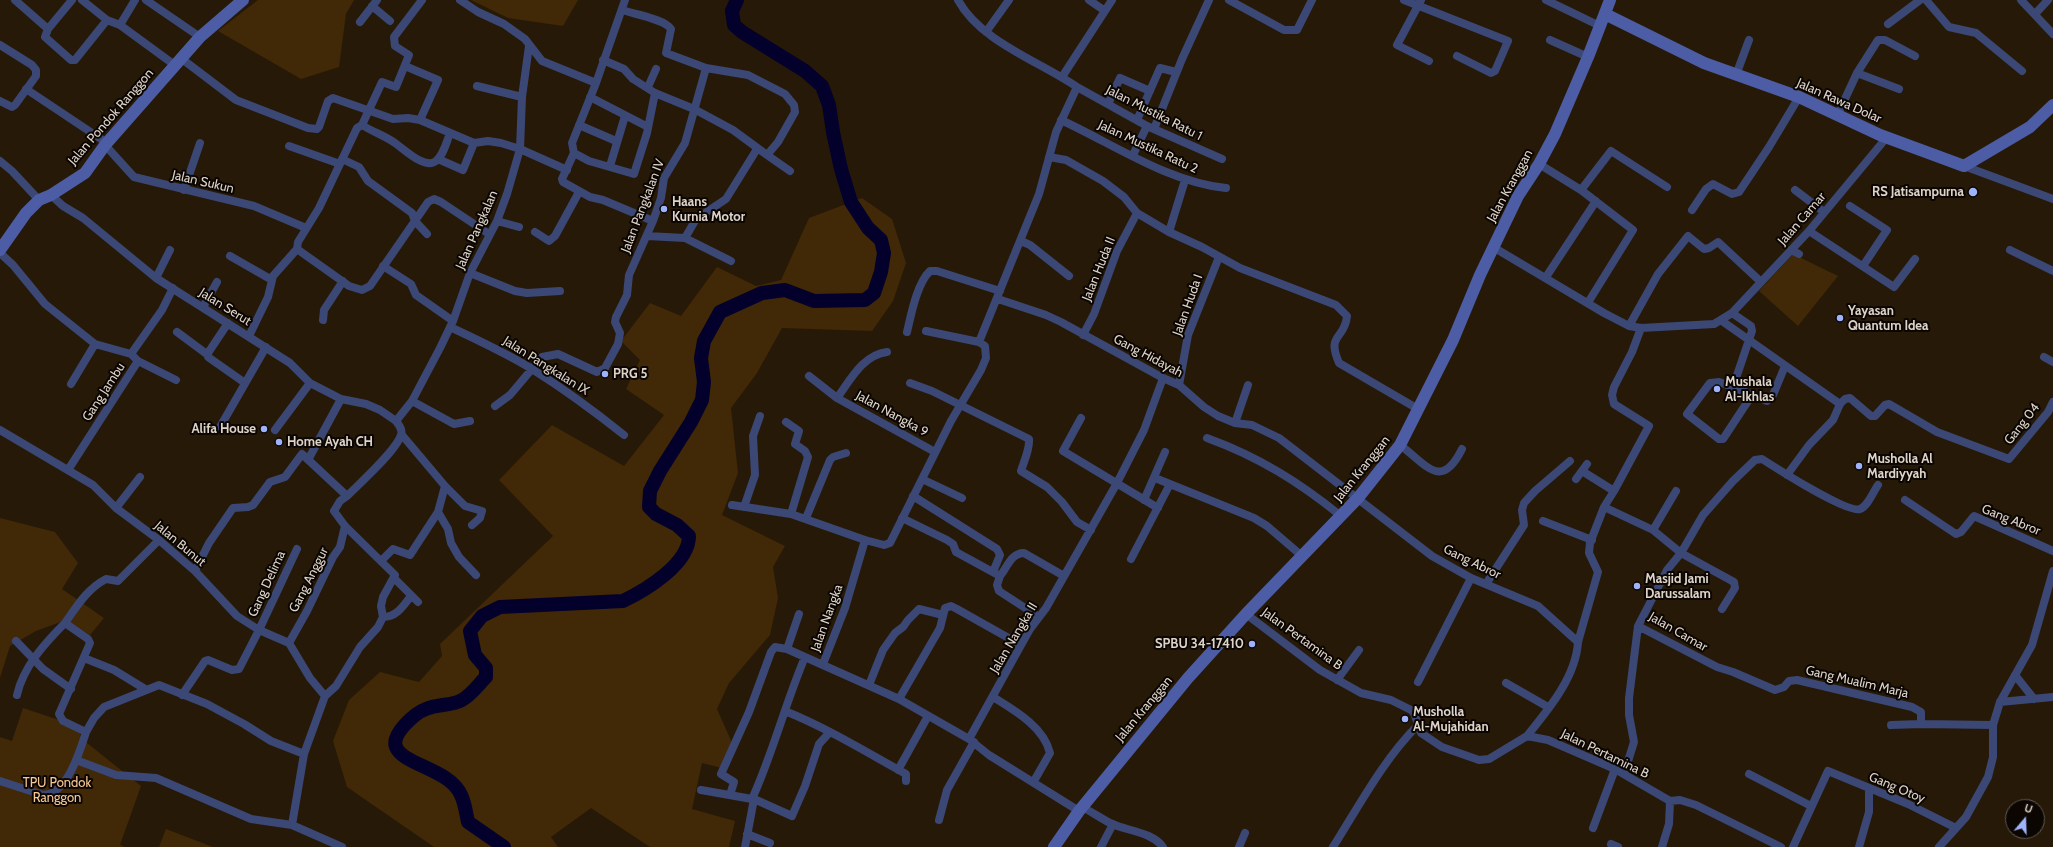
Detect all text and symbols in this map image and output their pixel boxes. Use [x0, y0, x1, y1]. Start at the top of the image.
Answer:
street label: Jalan Pondok Ranggon [65, 66, 157, 168]
street label: Jalan Rawa Dolar [1794, 75, 1884, 127]
street label: Jalan Mustika Ratu 1 [1103, 82, 1205, 144]
street label: Jalan Mustika Ratu 2 [1096, 117, 1200, 177]
street label: Jalan Kranggan [1484, 147, 1536, 225]
street label: Jalan Pangkalan IV [618, 157, 668, 255]
street label: Jalan Sukun [170, 167, 236, 197]
place label: RS Jatisampurna [1872, 184, 1964, 200]
marker: RS Jatisampurna [1967, 186, 1979, 198]
street label: Jalan Pangkalan [453, 188, 501, 272]
street label: Jalan Camar [1775, 189, 1829, 249]
place label: Haans Kurnia Motor [672, 194, 745, 225]
marker: Haans Kurnia Motor [659, 204, 669, 214]
street label: Jalan Huda II [1079, 235, 1119, 303]
street label: Jalan Huda I [1170, 272, 1206, 338]
street label: Jalan Serut [196, 285, 254, 329]
place label: Yayasan Quantum Idea [1848, 303, 1929, 334]
marker: Yayasan Quantum Idea [1835, 313, 1845, 323]
street label: Gang Hidayah [1111, 331, 1185, 381]
street label: Jalan Pangkalan IX [500, 333, 592, 399]
street label: Gang Jambu [79, 360, 129, 424]
place label: PRG 5 [613, 366, 647, 382]
marker: PRG 5 [600, 369, 610, 379]
place label: Mushala Al-Ikhlas [1725, 374, 1774, 405]
marker: Mushala Al-Ikhlas [1712, 384, 1722, 394]
street label: Jalan Nangka 9 [853, 388, 931, 440]
street label: Gang 04 [2001, 400, 2043, 448]
place label: Alifa House [192, 421, 256, 437]
marker: Alifa House [259, 424, 269, 434]
street label: Jalan Kranggan [1331, 433, 1393, 505]
place label: Home Ayah CH [287, 434, 373, 450]
marker: Home Ayah CH [274, 437, 284, 447]
place label: Musholla Al Mardiyyah [1867, 451, 1933, 482]
marker: Musholla Al Mardiyyah [1854, 461, 1864, 471]
street label: Gang Abror [1979, 501, 2043, 539]
street label: Jalan Bunut [151, 518, 209, 570]
street label: Gang Abror [1441, 541, 1503, 583]
street label: Gang Anggur [286, 545, 332, 615]
street label: Gang Delima [245, 548, 289, 620]
place label: Masjid Jami Darussalam [1645, 571, 1711, 602]
marker: Masjid Jami Darussalam [1632, 581, 1642, 591]
street label: Jalan Nangka [808, 582, 846, 654]
street label: Jalan Nangka II [987, 600, 1041, 676]
street label: Jalan Pertamina B [1259, 604, 1345, 674]
street label: Jalan Camar [1646, 609, 1710, 655]
place label: SPBU 34-17410 [1155, 636, 1244, 652]
marker: SPBU 34-17410 [1247, 639, 1257, 649]
street label: Gang Mualim Marja [1804, 663, 1910, 701]
street label: Jalan Kranggan [1112, 673, 1176, 745]
place label: Musholla Al-Mujahidan [1413, 704, 1489, 735]
marker: Musholla Al-Mujahidan [1400, 714, 1410, 724]
street label: Jalan Pertamina B [1558, 726, 1652, 782]
street label: Gang Otoy [1867, 769, 1927, 807]
park label: TPU Pondok Ranggon [23, 775, 91, 806]
north arrow [2005, 799, 2045, 839]
text: U [2023, 801, 2035, 817]

